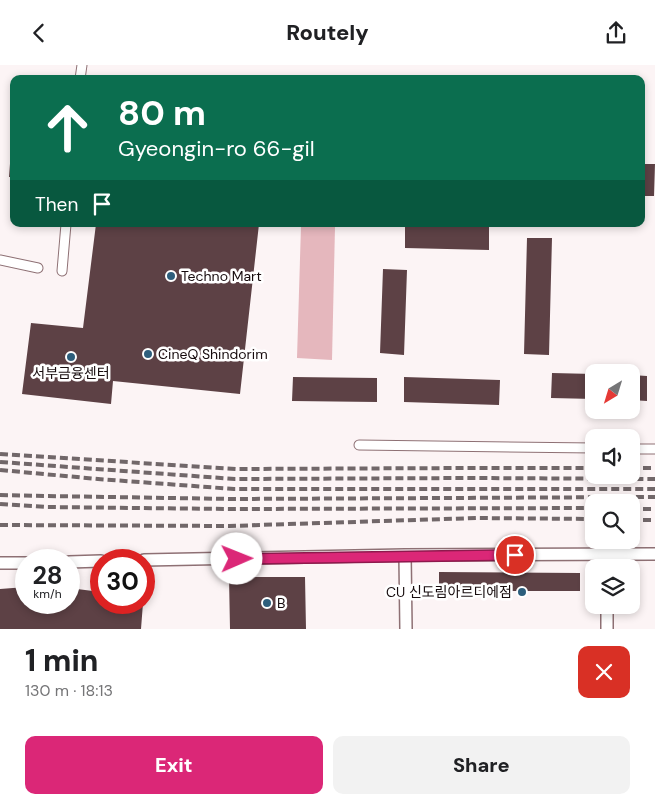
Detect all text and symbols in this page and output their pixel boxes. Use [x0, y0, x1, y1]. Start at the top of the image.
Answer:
text: Routely [286, 18, 369, 47]
icon: back [25, 19, 53, 47]
icon: share [602, 19, 630, 47]
text: 80 m [118, 90, 206, 136]
icon: ahead [35, 95, 100, 160]
text: Gyeongin-ro 66-gil [118, 134, 315, 163]
icon: arrive [88, 190, 116, 218]
text: Then [35, 192, 78, 217]
place label: Techno Mart [181, 267, 262, 285]
marker: Techno Mart [165, 270, 177, 282]
place label: CineQ Shindorim [158, 345, 268, 363]
marker: CineQ Shindorim [142, 348, 154, 360]
marker: 서부금융센터 [65, 351, 77, 363]
place label: 서부금융센터 [32, 364, 110, 382]
north arrow [585, 364, 640, 419]
map controls [585, 364, 640, 614]
button: sound [585, 429, 640, 484]
button: search [585, 494, 640, 549]
position arrow [210, 532, 262, 584]
pin [494, 534, 536, 576]
icon: arrive [501, 541, 529, 569]
speed limit sign: 30 [90, 549, 155, 614]
text: 28 [32, 559, 63, 592]
button: layers [585, 559, 640, 614]
place label: CU 신도림아르디에점 [386, 583, 512, 601]
text: km/h [33, 586, 62, 602]
marker: CU 신도림아르디에점 [516, 586, 528, 598]
place label: B [277, 594, 285, 612]
marker: B [261, 597, 273, 609]
text: 1 min [25, 641, 98, 680]
button: close [578, 646, 630, 698]
text: 130 m · 18:13 [25, 680, 113, 701]
button: Exit [25, 736, 323, 794]
button: Share [333, 736, 630, 794]

